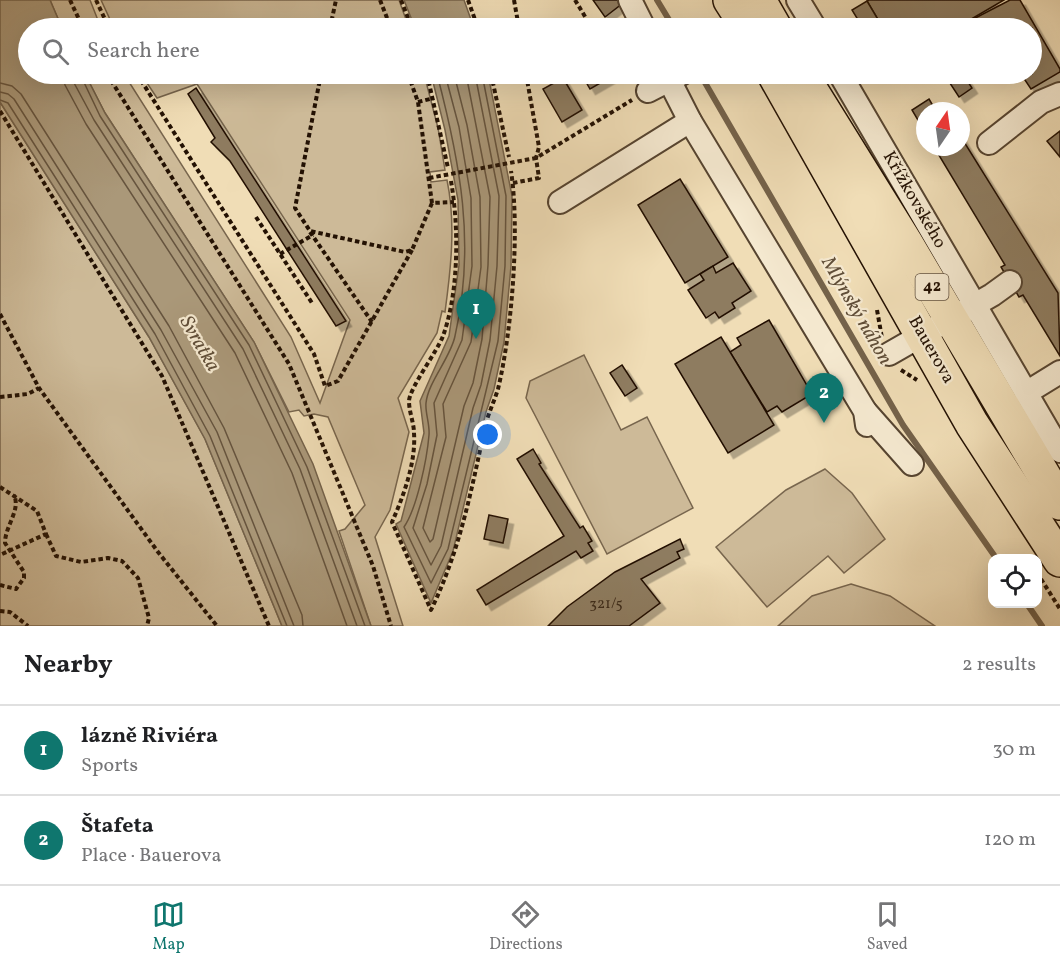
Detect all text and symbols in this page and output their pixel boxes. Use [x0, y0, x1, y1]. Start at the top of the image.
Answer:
search box [18, 18, 1042, 84]
icon: search [39, 35, 72, 68]
text: Search here [87, 36, 200, 67]
north arrow [916, 102, 970, 156]
street label: Křížkovského [876, 147, 952, 253]
water label: Mlýnský náhon [813, 251, 898, 370]
road number: 42 [916, 274, 948, 300]
pin: 1 [456, 290, 496, 339]
water label: Svratka [172, 311, 226, 377]
street label: Bauerova [902, 312, 960, 388]
pin: 2 [804, 374, 844, 423]
your location [473, 420, 502, 449]
map controls [988, 554, 1042, 608]
button: locate [988, 554, 1042, 608]
house number: 321/5 [589, 594, 623, 615]
text: Nearby [24, 647, 113, 683]
text: 2 results [962, 651, 1036, 679]
text: lázně Riviéra [81, 721, 218, 752]
text: 1 [39, 736, 48, 764]
text: 30 m [992, 736, 1036, 764]
text: Sports [81, 752, 138, 780]
text: Štafeta [81, 811, 154, 842]
text: 2 [38, 826, 49, 854]
text: 120 m [984, 826, 1036, 854]
text: Place · Bauerova [81, 842, 221, 870]
tab: Map [152, 898, 185, 956]
tab: Directions [489, 898, 563, 956]
tab: Saved [867, 898, 908, 956]

